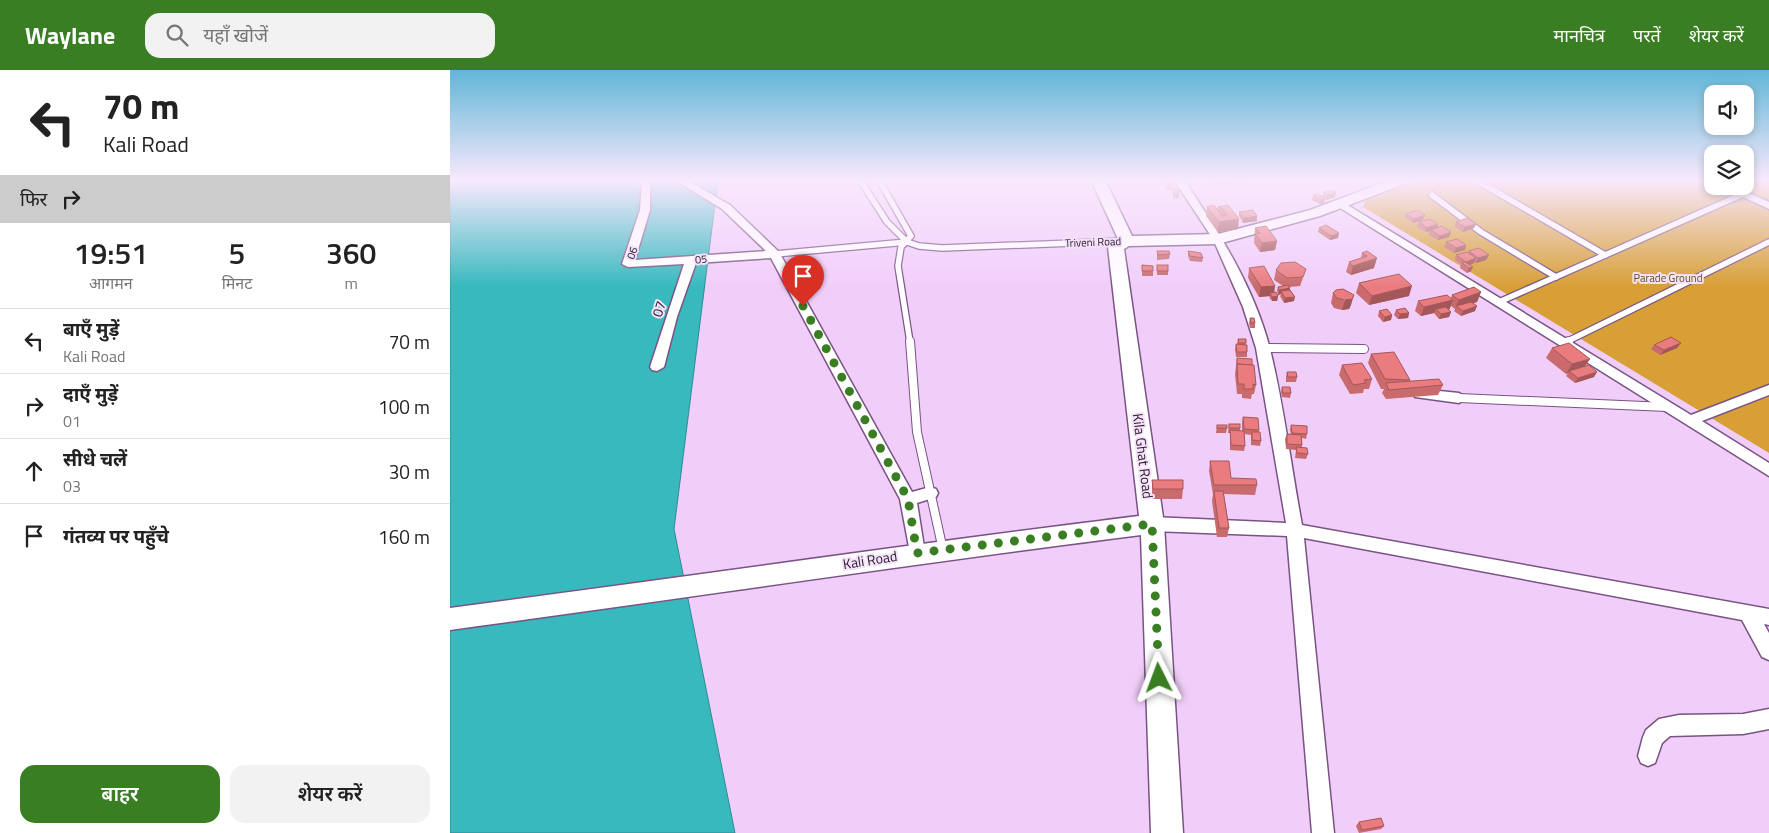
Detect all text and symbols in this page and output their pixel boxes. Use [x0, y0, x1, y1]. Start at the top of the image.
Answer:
search box [145, 13, 495, 58]
text: Waylane [25, 17, 115, 53]
text: यहाँ खोजें [203, 20, 268, 49]
icon: search [163, 21, 191, 49]
text: मानचित्र [1553, 22, 1605, 49]
text: परतें [1633, 22, 1661, 49]
text: शेयर करें [1689, 22, 1744, 49]
text: 70 m [103, 79, 179, 133]
map controls [1704, 85, 1754, 195]
button: sound [1704, 85, 1754, 135]
icon: left [20, 90, 85, 155]
text: Kali Road [103, 127, 189, 161]
button: layers [1704, 145, 1754, 195]
text: फिर [20, 184, 47, 213]
icon: right [57, 185, 85, 213]
text: 19:51 [74, 230, 148, 276]
text: 5 [229, 230, 245, 276]
text: 360 [326, 230, 376, 276]
street label: Triveni Road [1065, 233, 1122, 251]
street label: 06 [622, 245, 642, 261]
street label: 05 [694, 251, 708, 267]
pin [782, 255, 824, 306]
icon: arrive [789, 262, 817, 290]
park label: Parade Ground [1634, 270, 1703, 286]
text: आगमन [89, 271, 133, 295]
text: मिनट [222, 271, 252, 295]
text: m [344, 271, 358, 295]
street label: 07 [646, 298, 671, 320]
text: बाएँ मुड़ें [63, 314, 119, 343]
icon: left [20, 327, 48, 355]
text: 70 m [389, 327, 430, 356]
text: Kali Road [63, 344, 125, 368]
text: दाएँ मुड़ें [63, 379, 118, 408]
icon: right [20, 392, 48, 420]
text: 100 m [378, 392, 430, 421]
text: 01 [63, 409, 81, 433]
street label: Kila Ghat Road [1128, 412, 1159, 500]
text: सीधे चलें [63, 444, 127, 473]
icon: ahead [20, 457, 48, 485]
text: 30 m [389, 457, 430, 486]
text: 03 [63, 474, 81, 498]
text: गंतव्य पर पहुँचे [63, 521, 169, 550]
icon: arrive [20, 522, 48, 550]
text: 160 m [378, 522, 430, 551]
street label: Kali Road [841, 545, 899, 574]
position arrow [1132, 651, 1184, 703]
button: बाहर [20, 765, 220, 823]
button: शेयर करें [230, 765, 430, 823]

